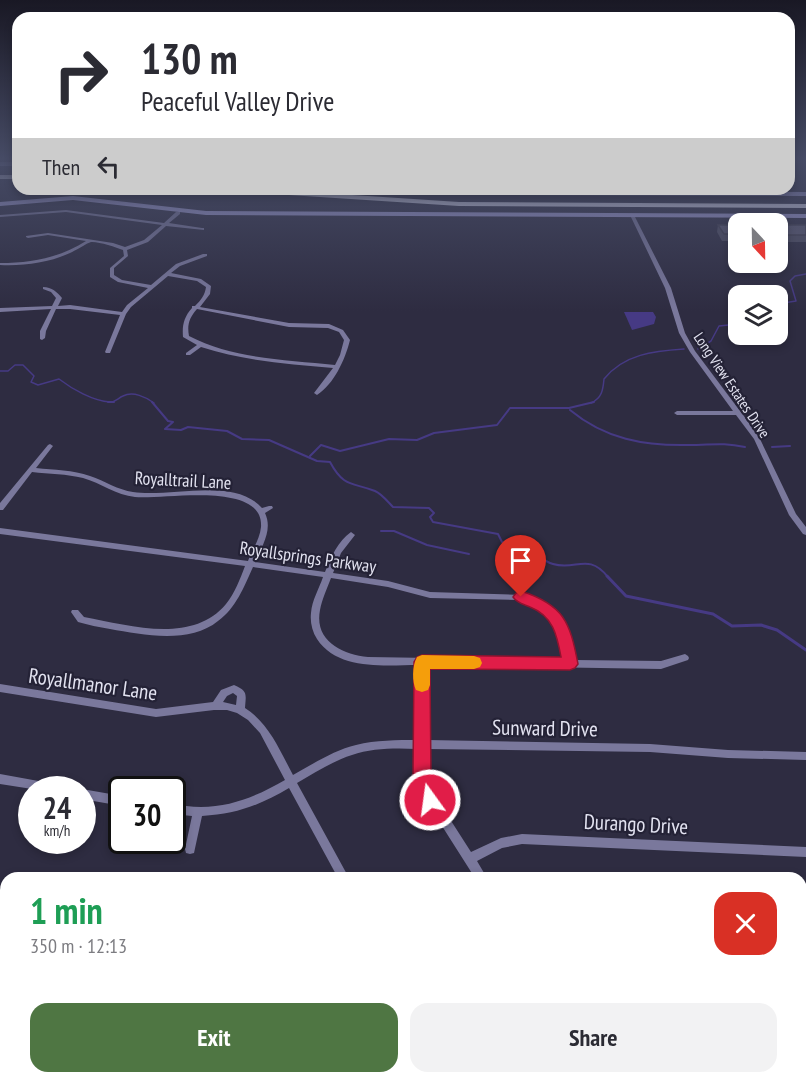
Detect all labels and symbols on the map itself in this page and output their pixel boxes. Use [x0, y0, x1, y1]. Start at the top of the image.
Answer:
north arrow [728, 213, 788, 273]
street label: Long View Estates Drive [690, 329, 774, 441]
street label: Royalltrail Lane [134, 466, 232, 494]
pin [495, 535, 546, 597]
street label: Royallsprings Parkway [238, 536, 378, 578]
street label: Royallmanor Lane [27, 662, 159, 706]
street label: Sunward Drive [492, 714, 598, 742]
position arrow [398, 768, 462, 832]
speed limit sign: 30 [108, 776, 186, 854]
street label: Durango Drive [583, 808, 689, 840]

